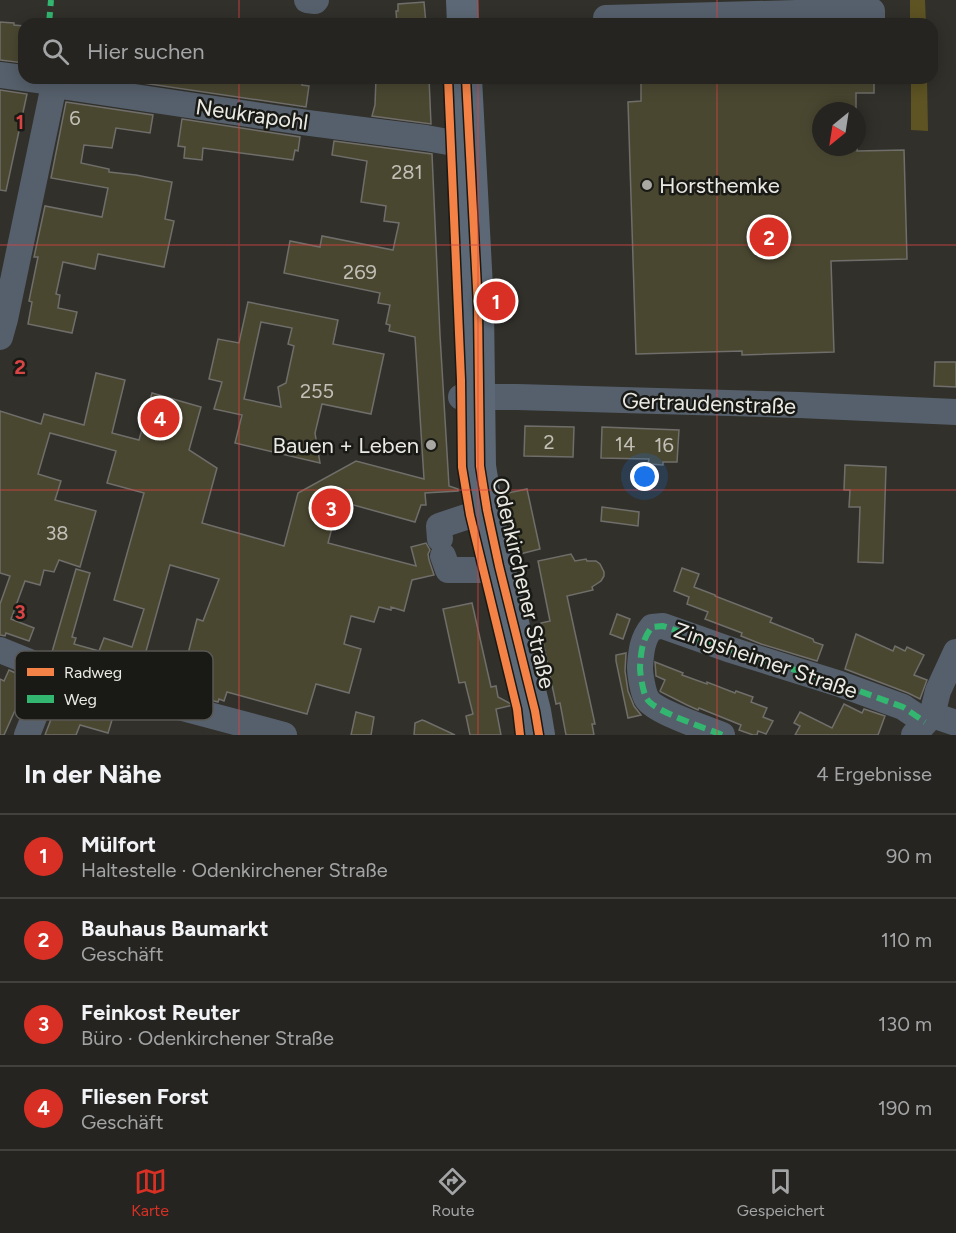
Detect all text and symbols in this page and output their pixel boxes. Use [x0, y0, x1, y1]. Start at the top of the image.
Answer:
search box [18, 18, 938, 84]
icon: search [39, 35, 72, 68]
text: Hier suchen [87, 38, 205, 65]
street label: Neukrapohl [194, 93, 310, 136]
north arrow [812, 102, 866, 156]
house number: 6 [69, 106, 81, 130]
text: 1 [16, 110, 24, 134]
house number: 281 [391, 160, 423, 184]
place label: Horsthemke [659, 172, 780, 199]
marker: Horsthemke [640, 178, 654, 192]
pin: 2 [750, 214, 788, 260]
house number: 269 [343, 260, 377, 284]
pin: 1 [476, 278, 516, 324]
text: 2 [14, 355, 26, 379]
house number: 255 [300, 379, 334, 403]
street label: Gertraudenstraße [621, 387, 797, 420]
pin: 4 [140, 396, 180, 440]
house number: 2 [543, 430, 555, 454]
place label: Bauen + Leben [273, 432, 419, 459]
house number: 14 [615, 432, 635, 456]
house number: 16 [654, 433, 674, 457]
marker: Bauen + Leben [424, 438, 438, 452]
your location [630, 462, 659, 491]
street label: Odenkirchener Straße [486, 475, 561, 691]
pin: 3 [312, 486, 350, 530]
house number: 38 [45, 521, 69, 545]
text: 3 [14, 600, 26, 624]
street label: Zingsheimer Straße [670, 616, 861, 705]
legend [15, 651, 213, 720]
text: Radweg [64, 663, 122, 682]
text: Weg [64, 690, 97, 709]
text: In der Nähe [24, 758, 161, 790]
text: 4 Ergebnisse [816, 762, 932, 786]
text: Mülfort [81, 831, 156, 858]
text: 1 [39, 844, 48, 868]
text: 90 m [886, 844, 932, 868]
text: Haltestelle · Odenkirchener Straße [81, 858, 388, 882]
text: Bauhaus Baumarkt [81, 915, 269, 942]
text: 2 [38, 928, 49, 952]
text: 110 m [881, 928, 932, 952]
text: Geschäft [81, 942, 164, 966]
text: Feinkost Reuter [81, 999, 240, 1026]
text: 3 [38, 1012, 49, 1036]
text: 130 m [878, 1012, 932, 1036]
text: Büro · Odenkirchener Straße [81, 1026, 334, 1050]
text: Fliesen Forst [81, 1083, 209, 1110]
text: 4 [37, 1096, 50, 1120]
text: 190 m [878, 1096, 932, 1120]
text: Geschäft [81, 1110, 164, 1134]
tab: Karte [131, 1165, 169, 1220]
tab: Route [431, 1165, 474, 1220]
tab: Gespeichert [737, 1165, 825, 1220]

